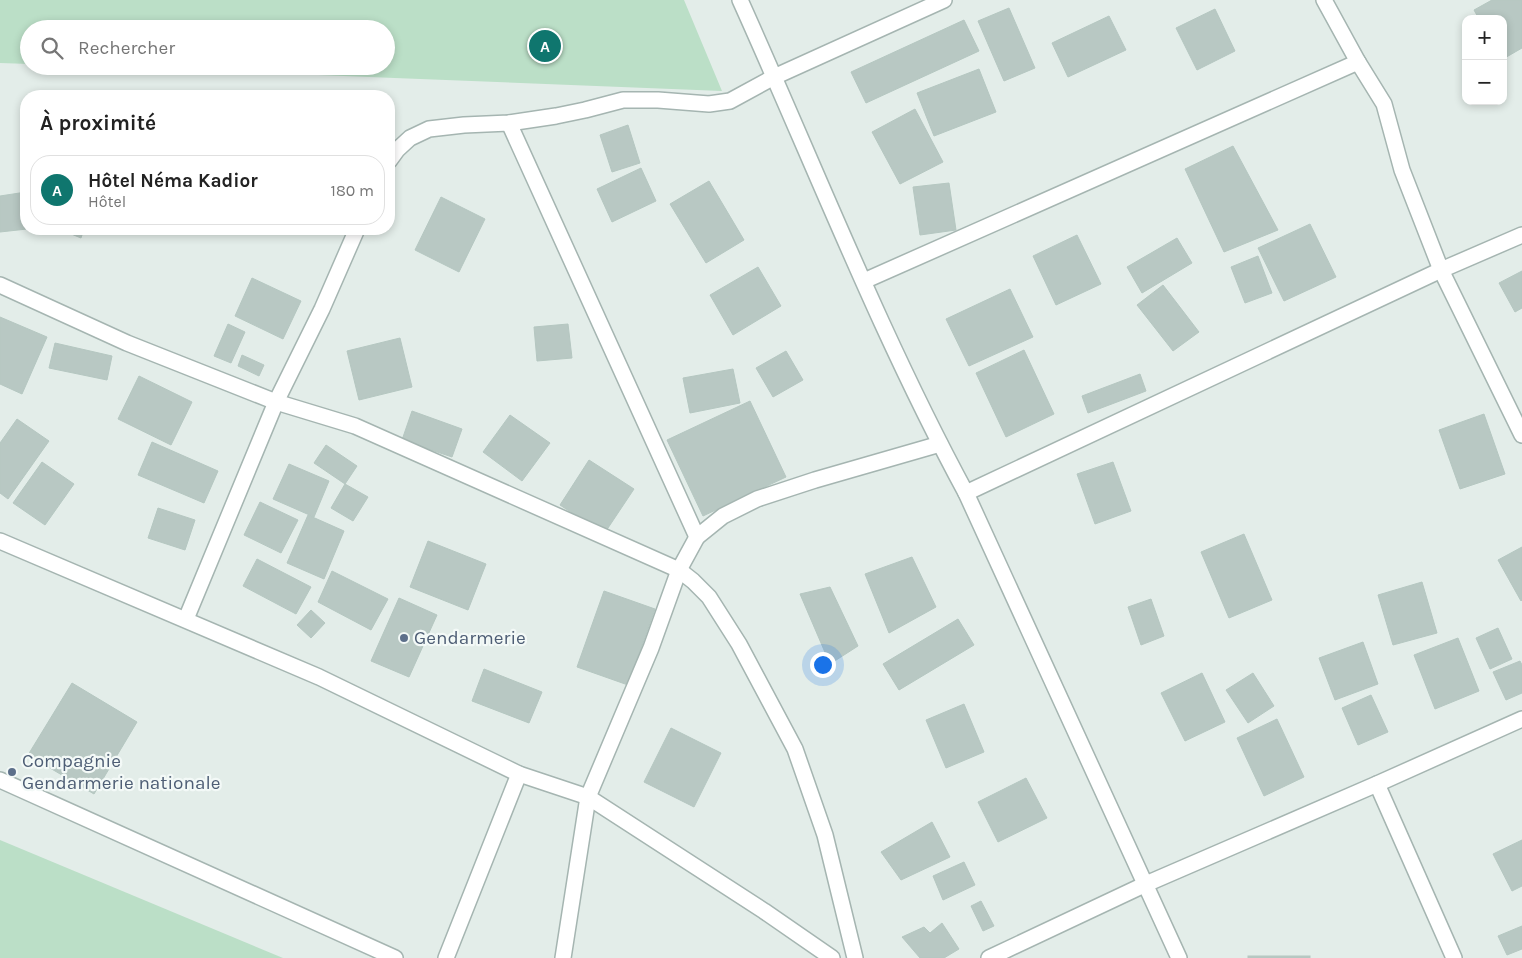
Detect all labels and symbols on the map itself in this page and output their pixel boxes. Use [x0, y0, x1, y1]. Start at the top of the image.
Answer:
pin: A [529, 27, 561, 65]
place label: Gendarmerie [414, 627, 526, 649]
marker: Gendarmerie [398, 632, 410, 644]
your location [810, 652, 836, 678]
place label: Compagnie Gendarmerie nationale [22, 750, 221, 794]
marker: Compagnie Gendarmerie nationale [6, 766, 18, 778]

